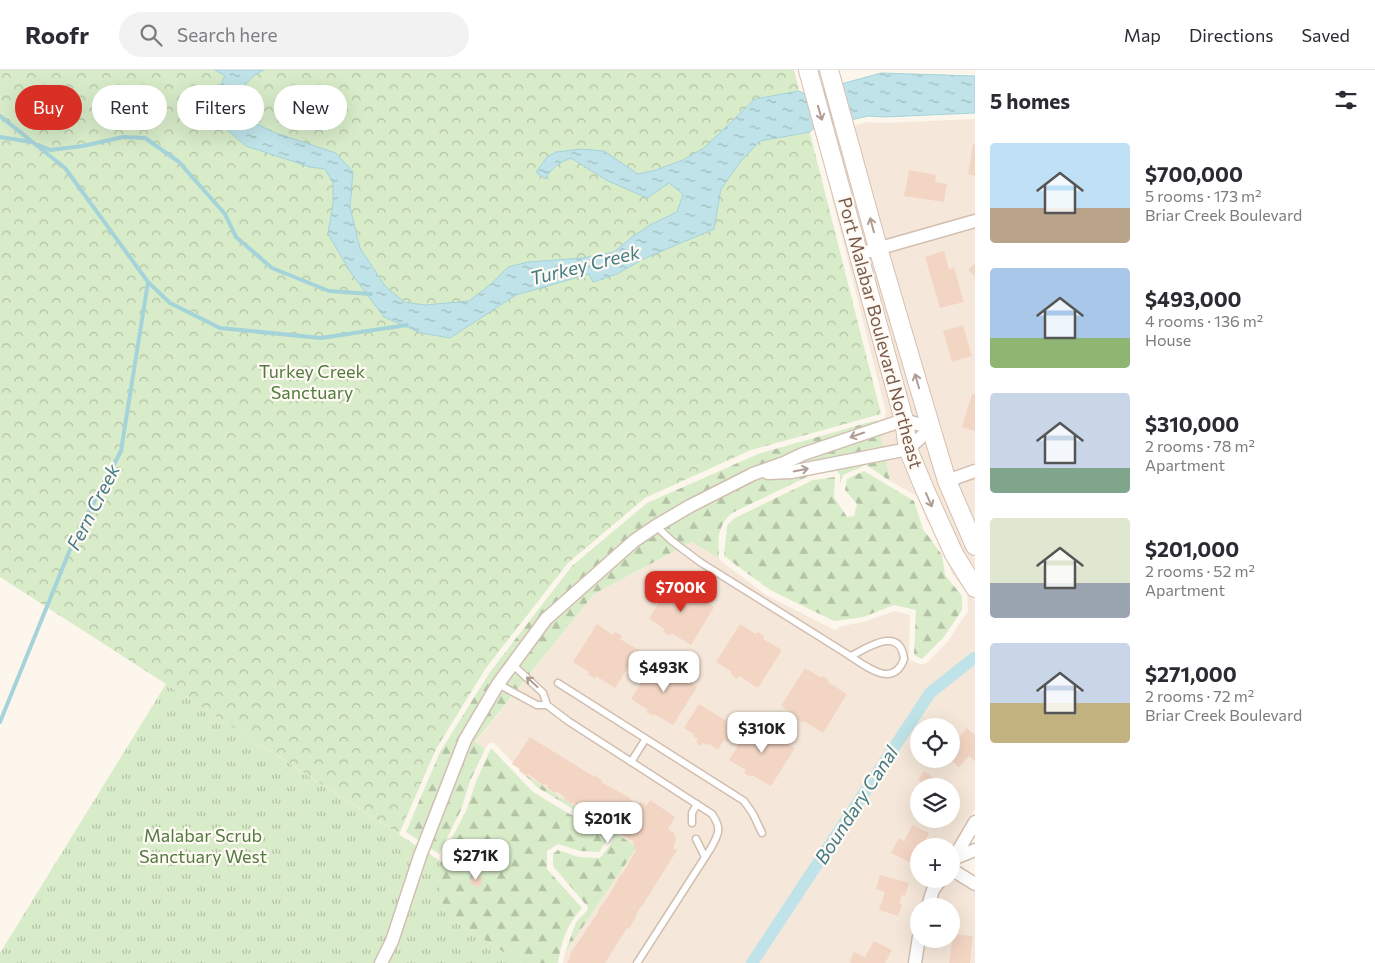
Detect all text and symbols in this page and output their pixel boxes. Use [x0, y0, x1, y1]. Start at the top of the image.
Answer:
search box [119, 12, 469, 57]
text: Roofr [25, 20, 89, 49]
icon: search [137, 21, 165, 49]
text: Search here [177, 23, 278, 46]
text: Map [1124, 24, 1161, 46]
text: Directions [1189, 24, 1273, 46]
text: Saved [1301, 24, 1350, 46]
chip: Buy [15, 85, 82, 130]
chip: Rent [92, 85, 167, 130]
chip: Filters [177, 85, 264, 130]
chip: New [274, 85, 347, 130]
icon: filters [1332, 86, 1360, 114]
text: 5 homes [990, 88, 1070, 113]
one-way arrow [815, 105, 825, 121]
text: $700,000 [1145, 161, 1243, 186]
icon: home [1030, 163, 1090, 223]
text: 5 rooms · 173 m² [1145, 186, 1262, 205]
street label: Port Malabar Boulevard Northeast [834, 195, 928, 471]
text: Briar Creek Boulevard [1145, 205, 1302, 224]
one-way arrow [867, 217, 876, 233]
water label: Turkey Creek [527, 240, 643, 289]
text: $493,000 [1145, 286, 1242, 311]
icon: home [1030, 288, 1090, 348]
text: 4 rooms · 136 m² [1145, 311, 1263, 330]
text: House [1145, 330, 1191, 349]
park label: Turkey Creek Sanctuary [259, 360, 366, 403]
one-way arrow [911, 374, 921, 390]
text: $310,000 [1145, 411, 1239, 436]
icon: home [1030, 413, 1090, 473]
one-way arrow [850, 431, 865, 440]
text: 2 rooms · 78 m² [1145, 436, 1255, 455]
text: Apartment [1145, 455, 1225, 474]
water label: Fern Creek [61, 459, 124, 554]
one-way arrow [793, 465, 809, 474]
one-way arrow [925, 492, 935, 507]
text: $201,000 [1145, 536, 1239, 561]
icon: home [1030, 538, 1090, 598]
text: 2 rooms · 52 m² [1145, 561, 1255, 580]
pin: $700K [646, 570, 716, 613]
text: $700K [656, 577, 706, 596]
text: Apartment [1145, 580, 1225, 599]
pin: $493K [629, 650, 699, 693]
text: $493K [639, 657, 689, 676]
text: $271,000 [1145, 661, 1237, 686]
icon: home [1030, 663, 1090, 723]
one-way arrow [525, 676, 538, 688]
text: 2 rooms · 72 m² [1145, 686, 1254, 705]
text: Briar Creek Boulevard [1145, 705, 1302, 724]
pin: $310K [727, 712, 797, 754]
text: $310K [738, 718, 786, 737]
map controls [910, 718, 960, 948]
button: locate [910, 718, 960, 768]
water label: Boundary Canal [809, 741, 903, 868]
button: layers [910, 778, 960, 828]
pin: $201K [573, 802, 643, 844]
text: $201K [584, 808, 632, 827]
park label: Malabar Scrub Sanctuary West [139, 824, 267, 867]
pin: $271K [441, 838, 511, 881]
button: + [910, 838, 960, 888]
text: $271K [453, 845, 499, 864]
button: − [910, 898, 960, 948]

